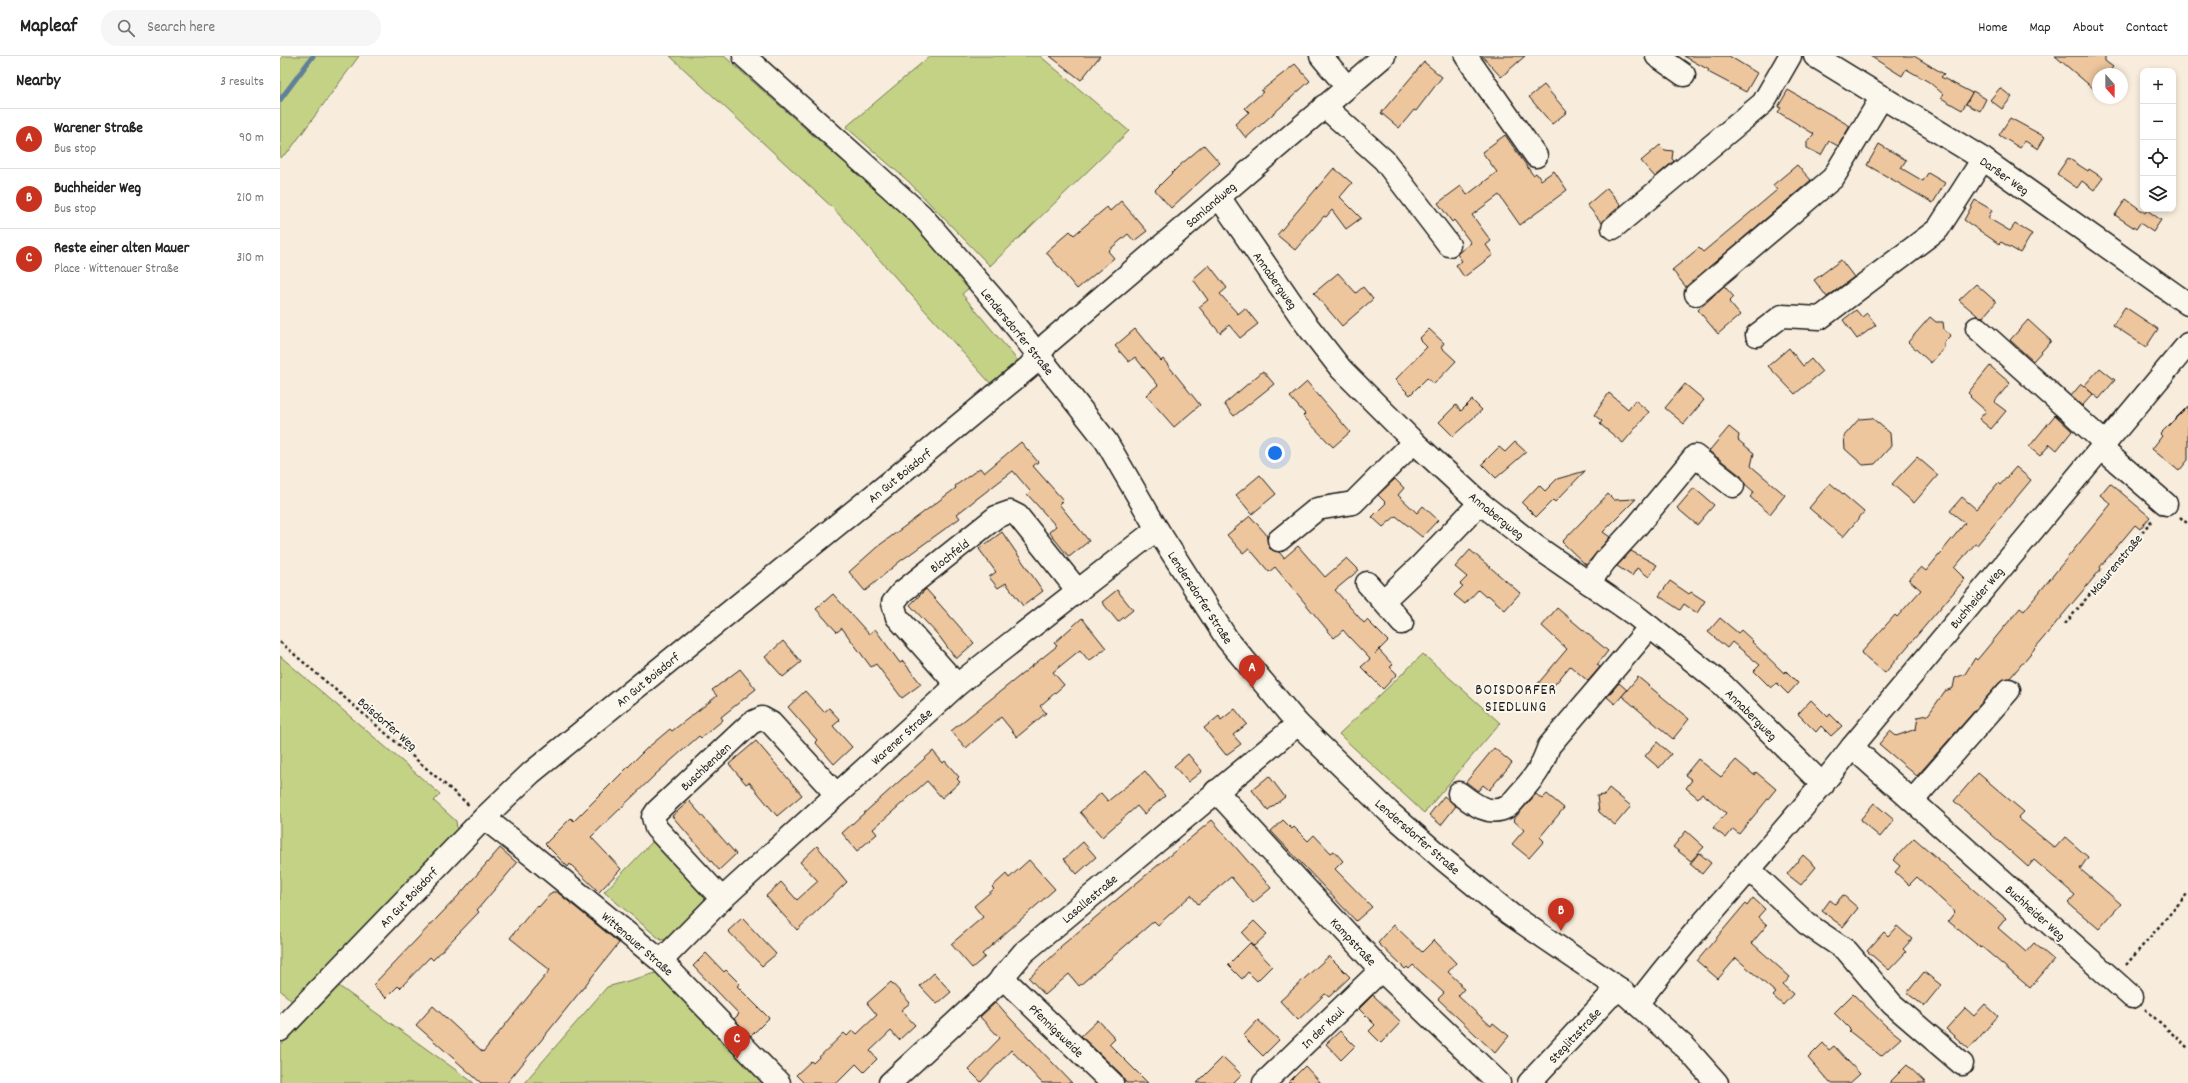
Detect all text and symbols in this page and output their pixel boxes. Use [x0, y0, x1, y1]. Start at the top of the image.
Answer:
search box [101, 10, 381, 46]
text: Mapleaf [20, 14, 77, 41]
icon: search [115, 17, 137, 39]
text: Search here [147, 17, 215, 39]
text: Home [1978, 18, 2007, 38]
text: Map [2029, 18, 2051, 38]
text: About [2073, 18, 2104, 38]
text: Contact [2126, 18, 2168, 38]
north arrow [2092, 68, 2128, 104]
map controls [2140, 68, 2176, 212]
button: + [2140, 68, 2176, 104]
text: Nearby [16, 70, 60, 94]
text: 3 results [220, 73, 264, 92]
button: − [2140, 104, 2176, 140]
text: Warener Straße [54, 118, 143, 140]
text: A [25, 129, 33, 148]
text: 90 m [239, 129, 264, 148]
text: Bus stop [54, 140, 96, 159]
button: locate [2140, 140, 2176, 176]
street label: Darßer Weg [1975, 153, 2032, 201]
button: layers [2140, 176, 2176, 212]
text: Buchheider Weg [54, 178, 141, 200]
street label: Samlandweg [1182, 178, 1241, 233]
text: B [26, 189, 32, 208]
text: 210 m [236, 189, 264, 208]
text: Bus stop [54, 200, 96, 219]
text: Reste einer alten Mauer [54, 238, 189, 260]
text: C [26, 249, 32, 268]
text: 310 m [236, 249, 264, 268]
street label: Annabergweg [1247, 249, 1301, 315]
text: Place · Wittenauer Straße [54, 260, 179, 279]
street label: Lendersdorfer Straße [975, 285, 1057, 380]
your location [1265, 443, 1285, 463]
street label: An Gut Boisdorf [865, 445, 937, 509]
street label: Annabergweg [1463, 489, 1528, 546]
street label: Masurenstraße [2086, 531, 2148, 600]
street label: Blochfeld [927, 535, 974, 579]
street label: Lendersdorfer Straße [1162, 548, 1236, 649]
street label: Buchheider Weg [1946, 563, 2010, 634]
street label: An Gut Boisdorf [613, 649, 685, 713]
pin: A [1239, 655, 1265, 688]
district label: BOISDORFER SIEDLUNG [1475, 680, 1557, 719]
street label: Annabergweg [1720, 685, 1781, 746]
street label: Boisdorfer Weg [352, 694, 421, 756]
street label: Warener Straße [868, 705, 938, 771]
street label: Buschbenden [677, 739, 736, 796]
street label: Lendersdorfer Straße [1370, 796, 1463, 880]
street label: An Gut Boisdorf [376, 864, 444, 933]
street label: Lasallestraße [1058, 871, 1123, 929]
street label: Buchheider Weg [2000, 882, 2069, 946]
pin: B [1548, 898, 1574, 931]
street label: Wittenauer Straße [596, 908, 677, 982]
street label: Kampstraße [1325, 914, 1380, 971]
street label: Pfennigsweide [1023, 1001, 1087, 1063]
street label: In der Kaul [1298, 1003, 1350, 1054]
street label: Steglitzstraße [1545, 1004, 1607, 1069]
pin: C [724, 1026, 750, 1059]

